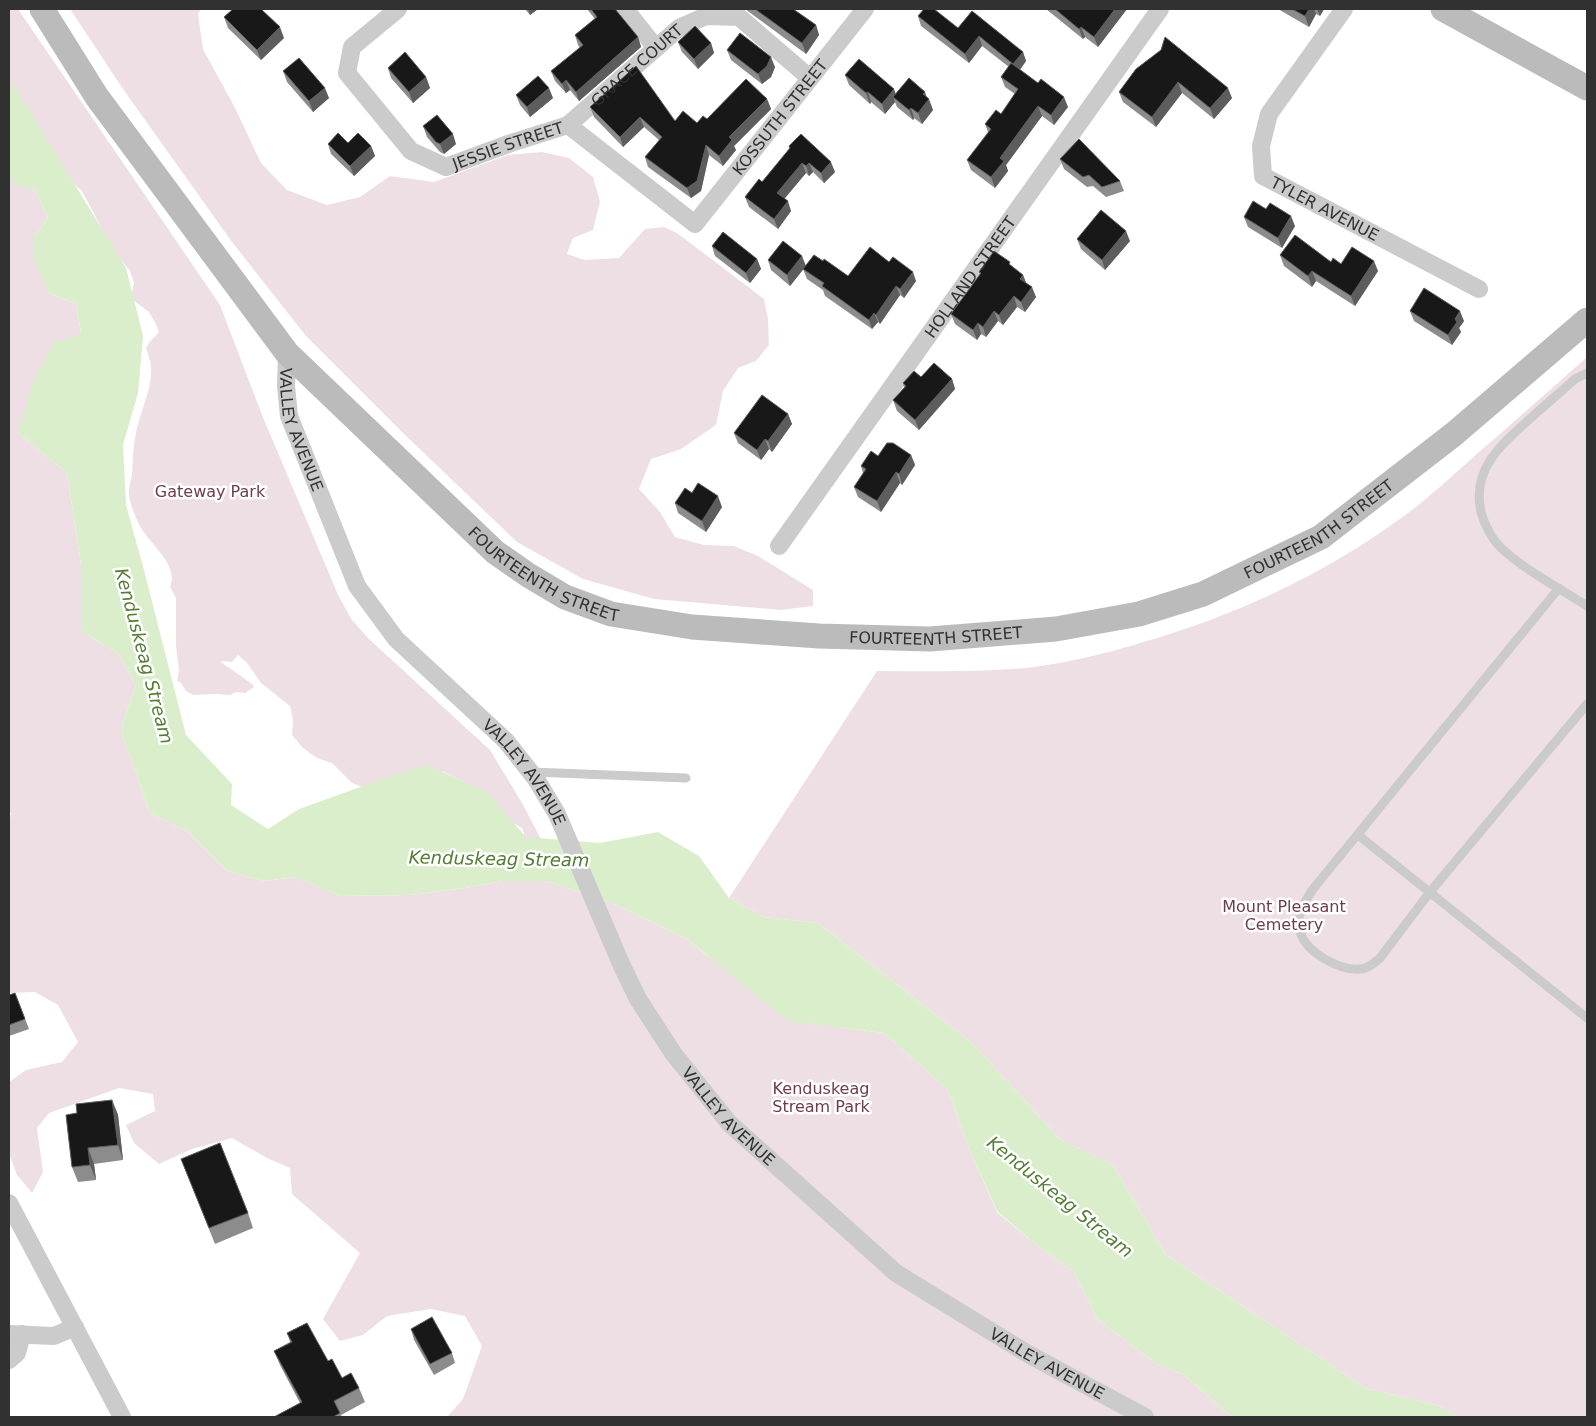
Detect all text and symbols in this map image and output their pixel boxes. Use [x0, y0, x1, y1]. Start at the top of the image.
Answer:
street label: GRACE COURT [587, 20, 687, 111]
street label: KOSSUTH STREET [728, 55, 832, 179]
street label: JESSIE STREET [449, 118, 566, 174]
street label: TYLER AVENUE [1266, 172, 1382, 245]
street label: HOLLAND STREET [921, 213, 1020, 341]
street label: VALLEY AVENUE [276, 367, 327, 494]
street label: FOURTEENTH STREET [1241, 475, 1397, 583]
park label: Gateway Park [155, 482, 266, 501]
street label: FOURTEENTH STREET [464, 523, 620, 625]
water label: Kenduskeag Stream [111, 566, 178, 746]
street label: FOURTEENTH STREET [849, 623, 1023, 649]
street label: VALLEY AVENUE [478, 715, 570, 828]
water label: Kenduskeag Stream [408, 846, 590, 871]
park label: Mount Pleasant Cemetery [1222, 897, 1346, 934]
street label: VALLEY AVENUE [678, 1063, 779, 1170]
park label: Kenduskeag Stream Park [772, 1079, 871, 1116]
water label: Kenduskeag Stream [983, 1131, 1137, 1262]
street label: VALLEY AVENUE [986, 1324, 1108, 1403]

